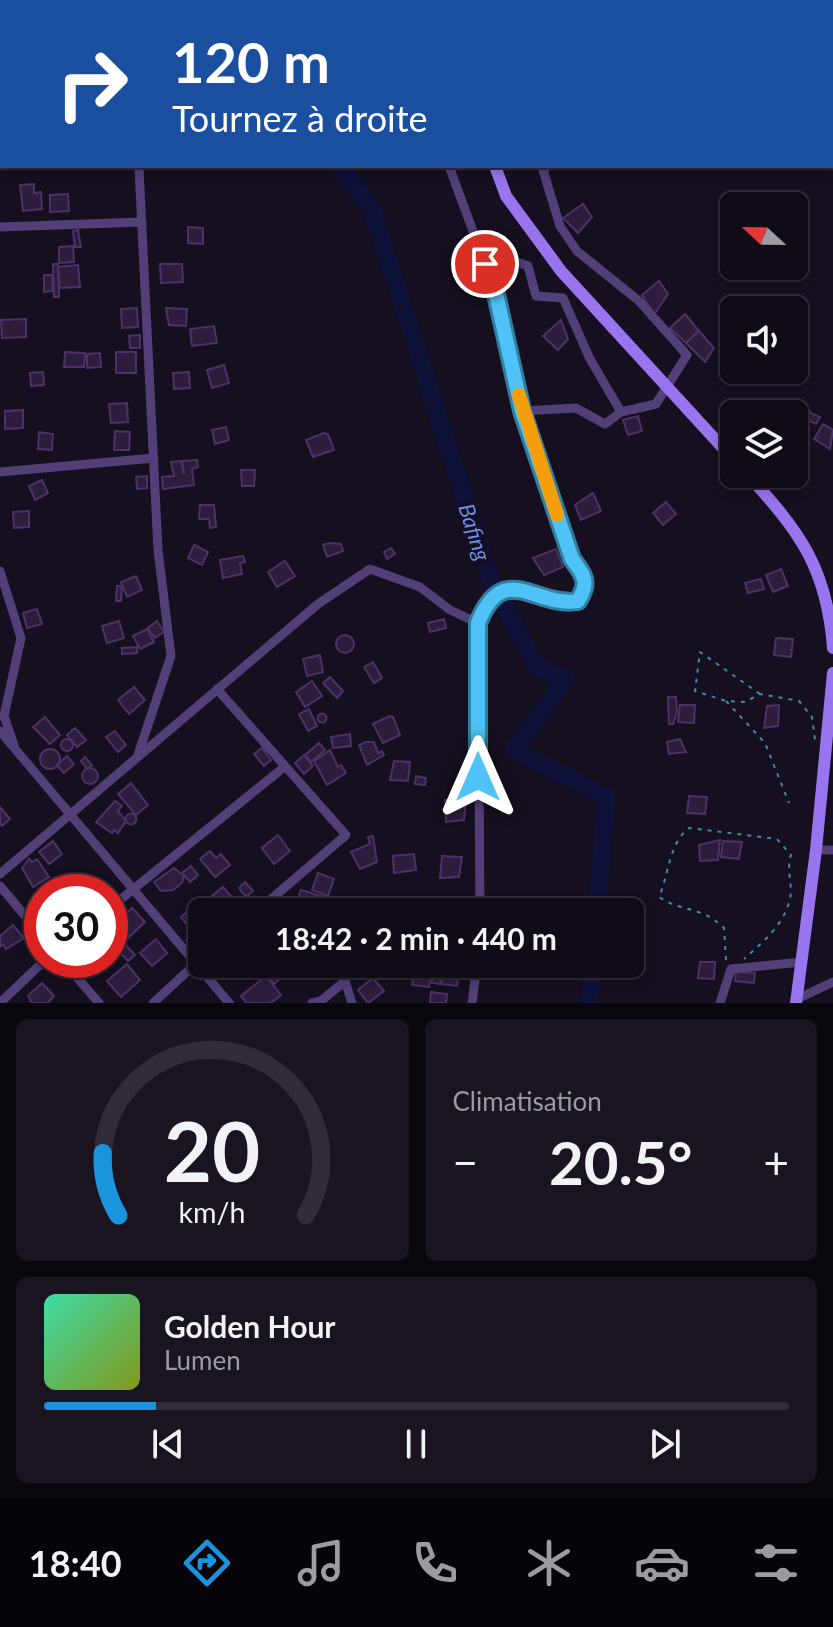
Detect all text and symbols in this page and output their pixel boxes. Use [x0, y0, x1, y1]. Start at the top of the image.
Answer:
text: 120 m [172, 28, 330, 95]
icon: right [40, 32, 144, 136]
text: Tournez à droite [172, 96, 428, 140]
north arrow [720, 192, 808, 280]
map controls [720, 192, 808, 488]
pin [451, 230, 519, 298]
icon: arrive [463, 242, 507, 286]
button: sound [720, 296, 808, 384]
button: layers [720, 400, 808, 488]
water label: Bafing [453, 500, 497, 564]
position arrow [436, 735, 520, 819]
speed limit sign: 30 [24, 874, 128, 978]
text: 18:42 · 2 min · 440 m [275, 920, 557, 956]
text: Climatisation [453, 1085, 602, 1117]
text: 20 [164, 1100, 261, 1200]
text: 20.5° [549, 1126, 693, 1198]
text: − [453, 1136, 478, 1188]
text: + [763, 1136, 789, 1188]
text: km/h [179, 1195, 246, 1229]
text: Golden Hour [164, 1308, 336, 1344]
text: Lumen [164, 1344, 241, 1376]
icon: previous [146, 1422, 190, 1466]
icon: pause [394, 1422, 438, 1466]
icon: next [643, 1422, 687, 1466]
icon: directions [179, 1535, 235, 1591]
icon: music [293, 1535, 349, 1591]
icon: phone [407, 1535, 463, 1591]
icon: climate [521, 1535, 577, 1591]
icon: car [634, 1535, 690, 1591]
icon: filters [748, 1535, 804, 1591]
text: 18:40 [29, 1541, 122, 1585]

